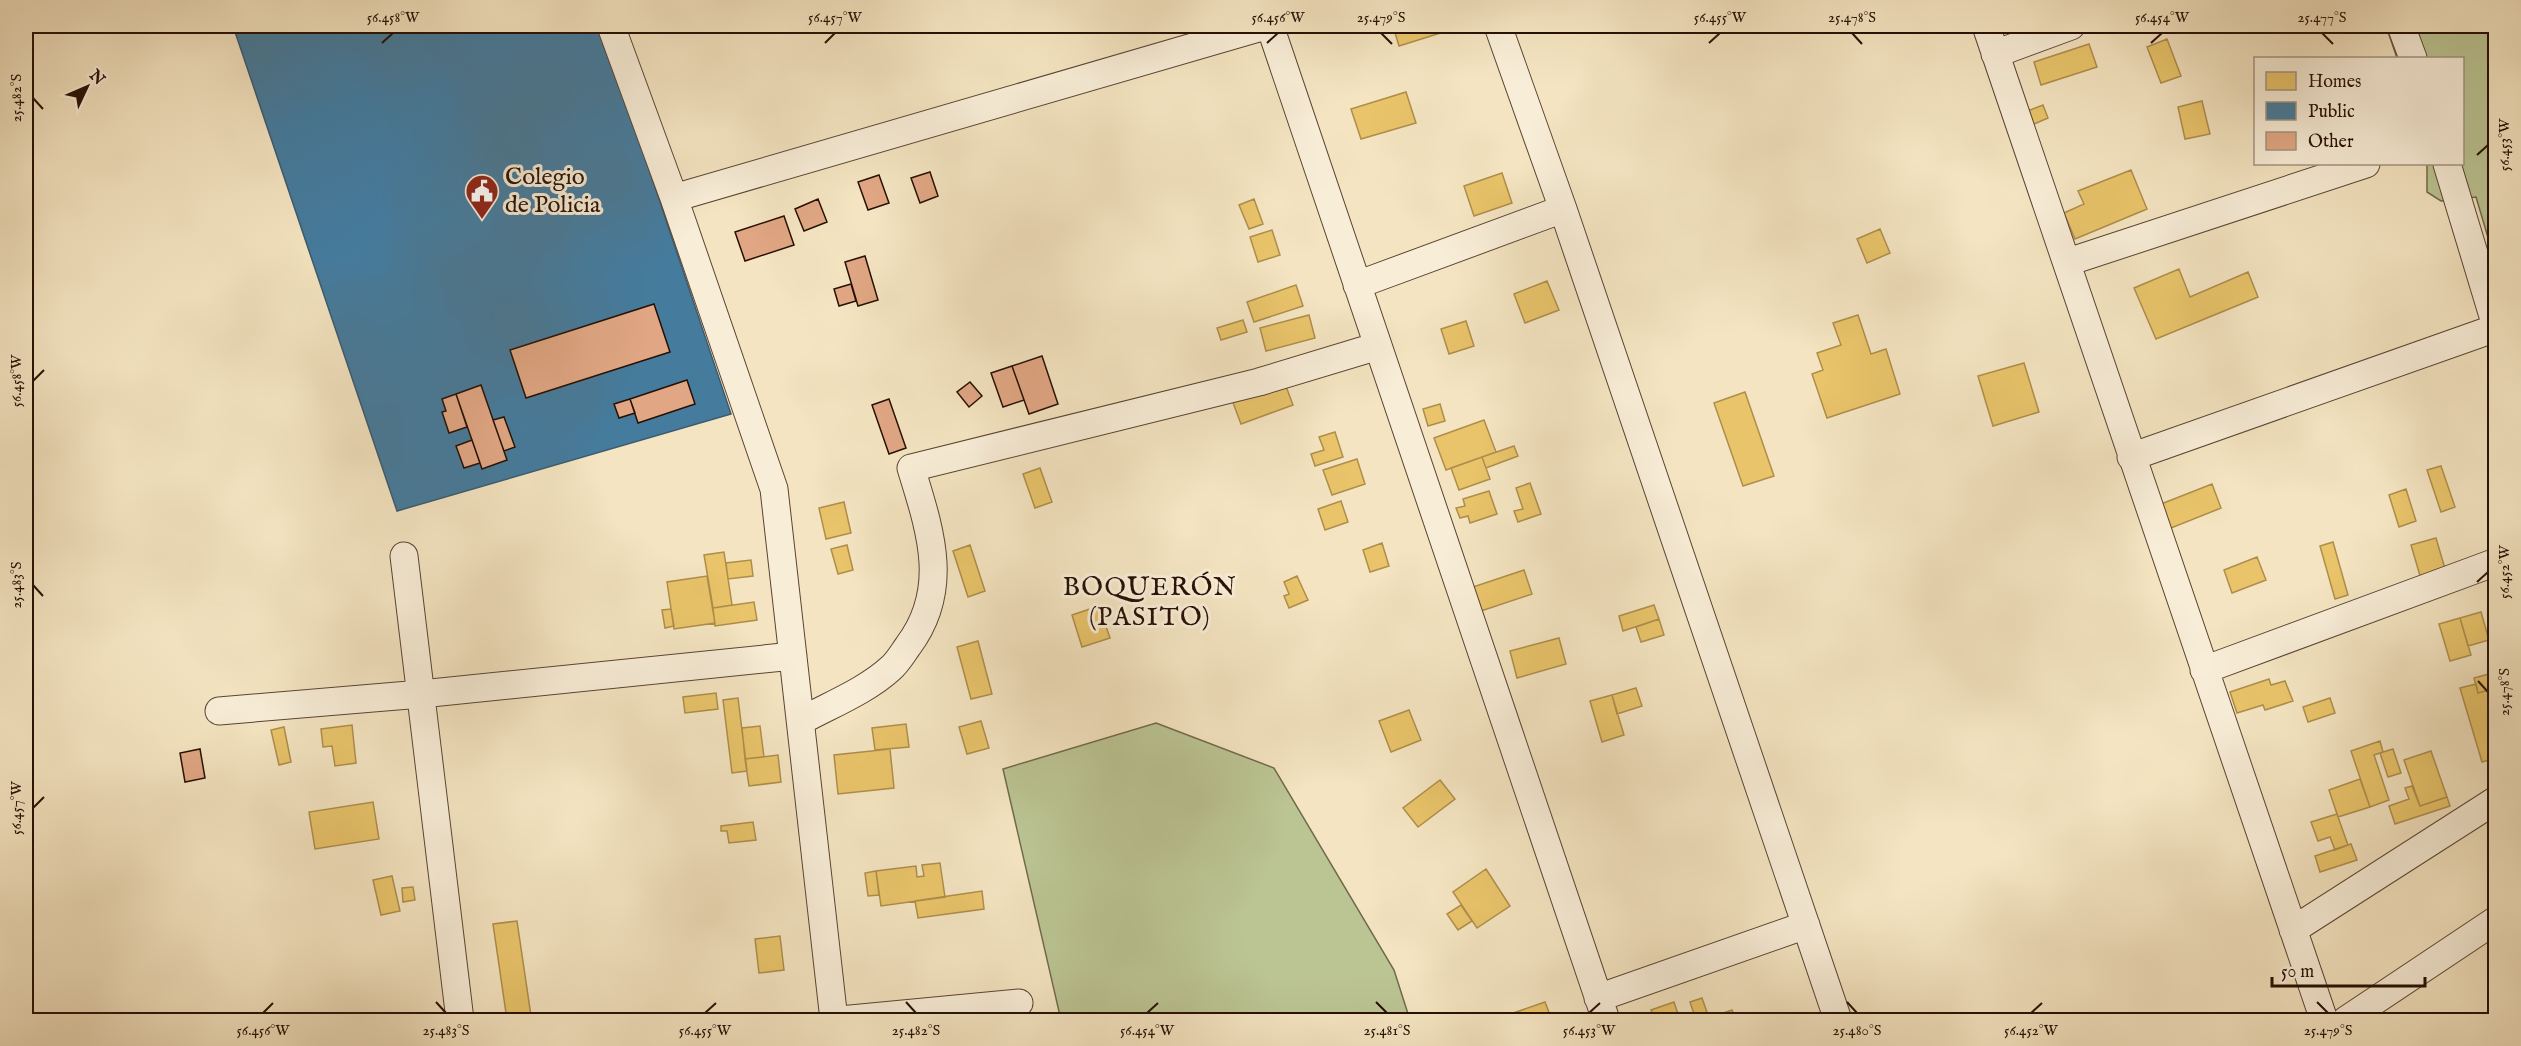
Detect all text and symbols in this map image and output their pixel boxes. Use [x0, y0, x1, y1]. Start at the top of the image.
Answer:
text: 56.458°W [367, 8, 420, 27]
text: 56.457°W [808, 8, 863, 27]
text: 56.456°W [1251, 8, 1305, 27]
text: 25.479°S [1357, 8, 1405, 27]
text: 56.455°W [1694, 8, 1747, 27]
text: 25.478°S [1828, 8, 1876, 27]
text: 56.454°W [2135, 8, 2190, 27]
text: 25.477°S [2297, 8, 2347, 27]
north arrow [57, 57, 117, 117]
legend [2254, 57, 2464, 165]
text: N [84, 65, 108, 90]
text: Homes [2308, 71, 2361, 94]
text: 25.482°S [7, 74, 26, 122]
text: Public [2308, 101, 2355, 124]
text: 56.453°W [2495, 118, 2514, 171]
text: Other [2308, 131, 2354, 154]
place label: Colegio de Policia [505, 162, 601, 221]
public building icon: Colegio de Policia [464, 173, 500, 220]
text: 56.458°W [7, 354, 26, 407]
text: 56.452°W [2495, 544, 2514, 599]
text: 25.483°S [7, 561, 26, 609]
district label: BOQUERÓN (PASITO) [1063, 571, 1237, 634]
text: 25.478°S [2495, 668, 2514, 716]
text: 56.457°W [7, 780, 26, 835]
scale bar [2272, 950, 2425, 988]
text: 50 m [2281, 961, 2314, 984]
text: 56.456°W [236, 1021, 290, 1040]
text: 25.483°S [422, 1021, 470, 1040]
text: 56.455°W [679, 1021, 732, 1040]
text: 25.482°S [892, 1021, 940, 1040]
text: 56.454°W [1120, 1021, 1175, 1040]
text: 25.481°S [1363, 1021, 1411, 1040]
text: 56.453°W [1563, 1021, 1616, 1040]
text: 25.480°S [1833, 1021, 1881, 1040]
text: 56.452°W [2004, 1021, 2059, 1040]
text: 25.479°S [2304, 1021, 2352, 1040]

